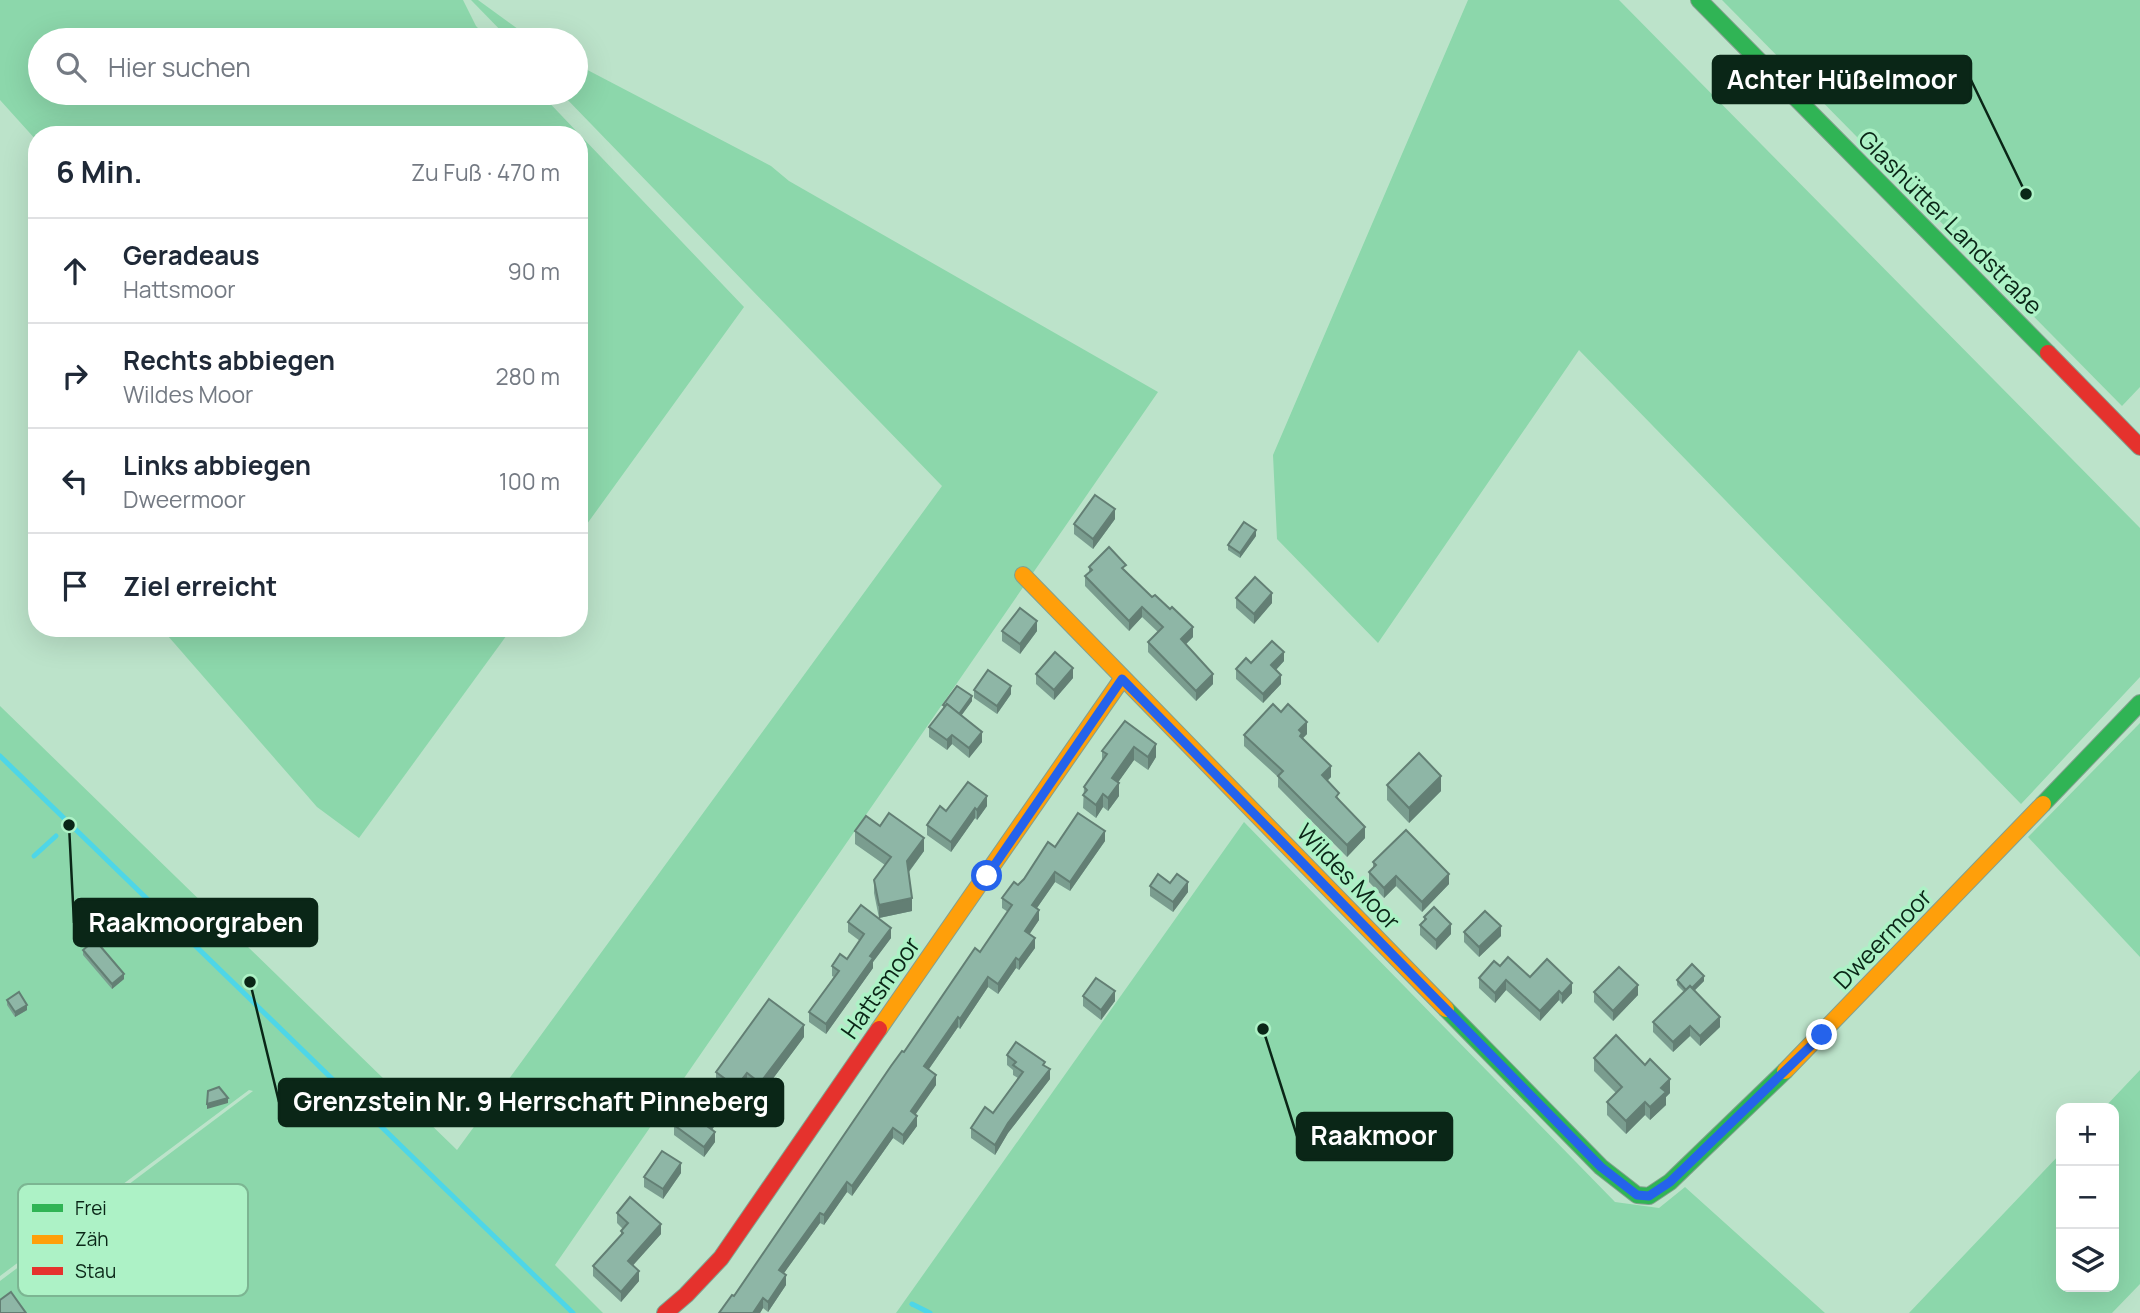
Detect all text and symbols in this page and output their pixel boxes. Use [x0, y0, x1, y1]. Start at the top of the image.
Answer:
search box [28, 28, 588, 105]
icon: search [52, 48, 90, 86]
text: Hier suchen [108, 49, 251, 85]
callout: Achter Hüßelmoor [1713, 56, 1971, 103]
text: Achter Hüßelmoor [1727, 61, 1957, 97]
street label: Glashütter Landstraße [1852, 122, 2051, 321]
text: 6 Min. [56, 151, 143, 192]
text: Zu Fuß · 470 m [411, 156, 560, 188]
text: Geradeaus [123, 237, 259, 273]
icon: ahead [56, 252, 94, 290]
text: 90 m [508, 255, 560, 287]
text: Hattsmoor [123, 273, 236, 305]
text: Rechts abbiegen [123, 342, 335, 378]
icon: right [56, 357, 94, 395]
text: 280 m [495, 360, 560, 392]
text: Wildes Moor [123, 378, 253, 410]
text: Links abbiegen [123, 447, 311, 483]
icon: left [56, 462, 94, 500]
text: 100 m [499, 465, 560, 497]
text: Dweermoor [123, 483, 246, 515]
icon: arrive [56, 567, 94, 605]
text: Ziel erreicht [123, 568, 277, 604]
street label: Wildes Moor [1290, 816, 1408, 937]
route start [971, 860, 1002, 891]
street label: Dweermoor [1826, 880, 1939, 995]
callout: Raakmoorgraben [74, 899, 317, 946]
text: Raakmoorgraben [89, 904, 303, 940]
street label: Hattsmoor [833, 929, 927, 1045]
route end [1806, 1019, 1837, 1050]
callout: Grenzstein Nr. 9 Herrschaft Pinneberg [279, 1079, 783, 1126]
text: Grenzstein Nr. 9 Herrschaft Pinneberg [293, 1083, 769, 1119]
map controls [2056, 1103, 2119, 1292]
button: + [2056, 1103, 2119, 1166]
callout: Raakmoor [1297, 1113, 1452, 1160]
text: Raakmoor [1311, 1117, 1437, 1153]
button: − [2056, 1166, 2119, 1229]
legend [18, 1184, 248, 1296]
text: Frei [75, 1195, 107, 1221]
text: Zäh [75, 1226, 109, 1252]
button: layers [2056, 1229, 2119, 1292]
text: Stau [75, 1258, 116, 1284]

